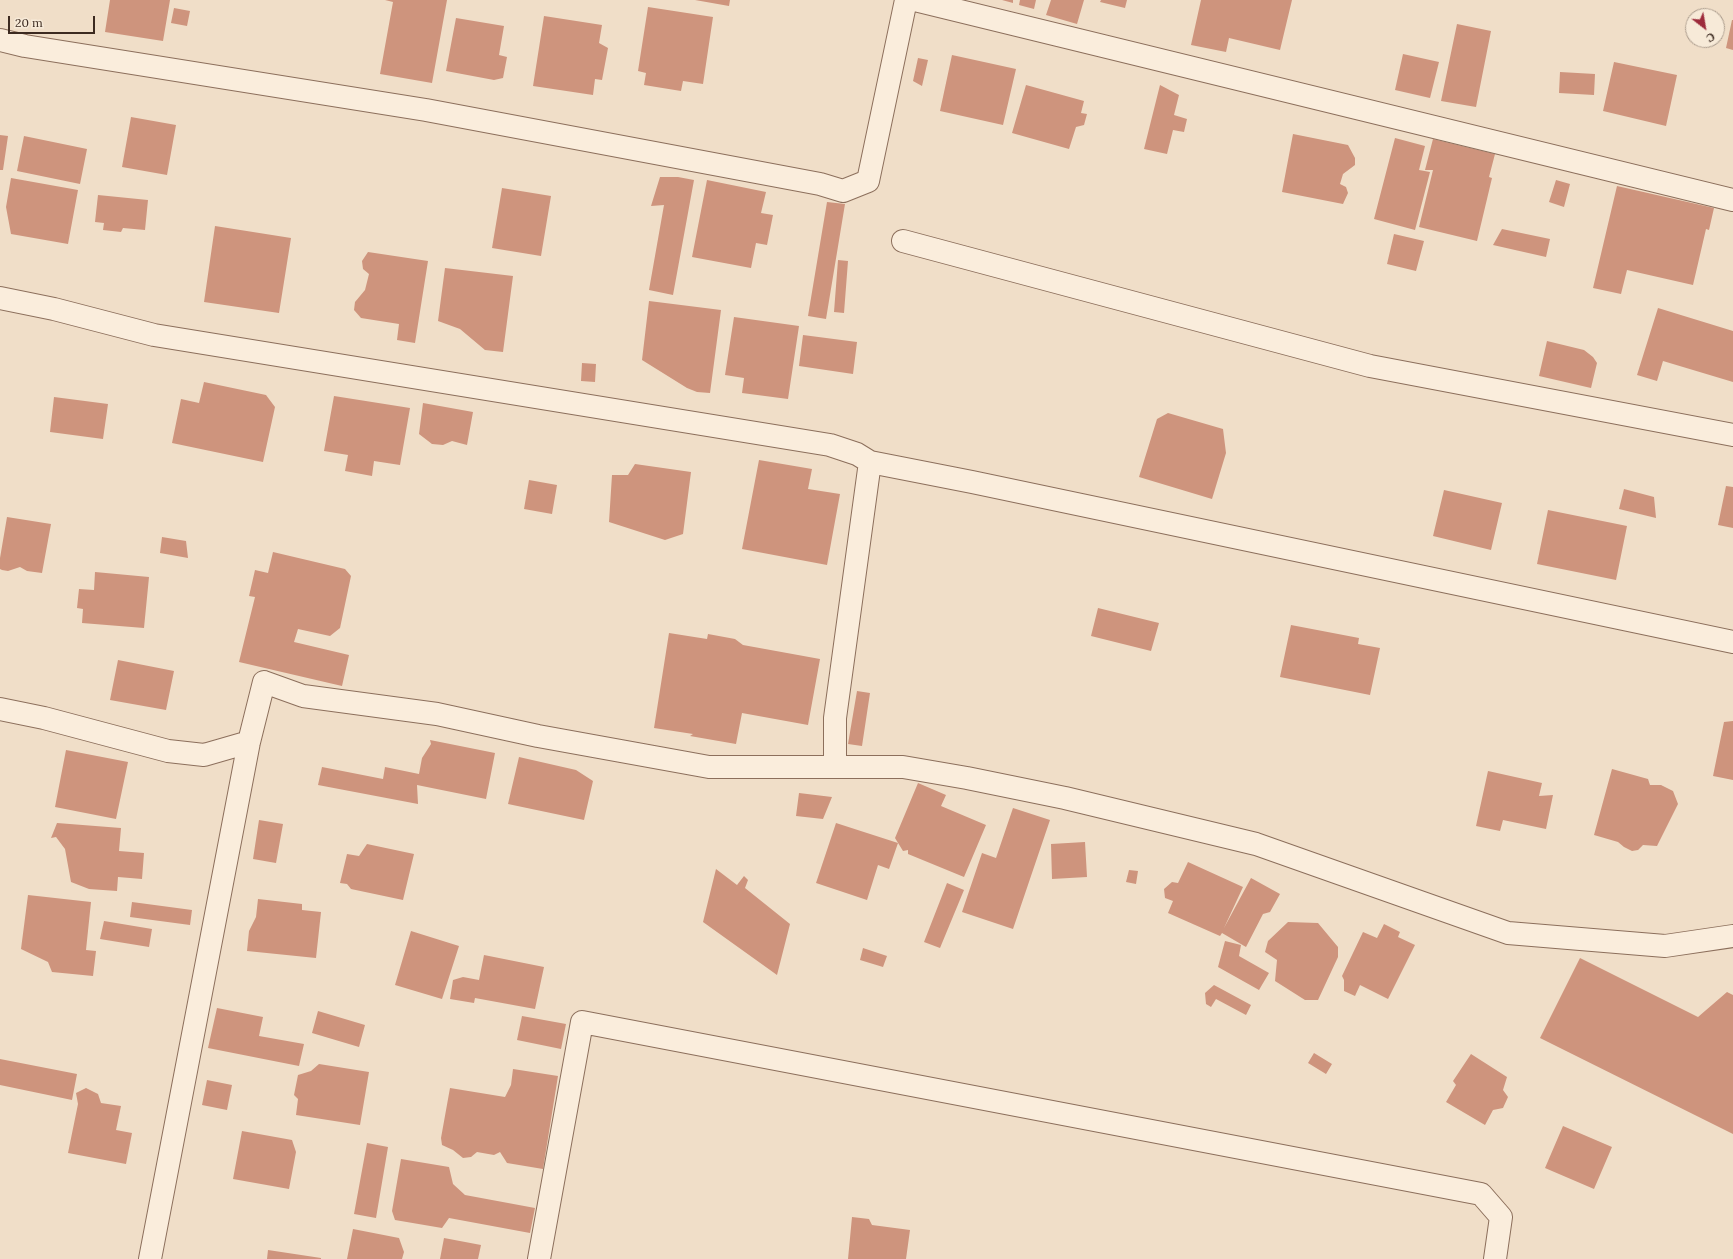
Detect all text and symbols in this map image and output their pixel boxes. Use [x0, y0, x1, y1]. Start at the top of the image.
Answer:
scale bar [10, 8, 97, 34]
north arrow [1685, 8, 1725, 48]
text: 20 m [15, 15, 43, 30]
text: С [1704, 29, 1718, 45]

